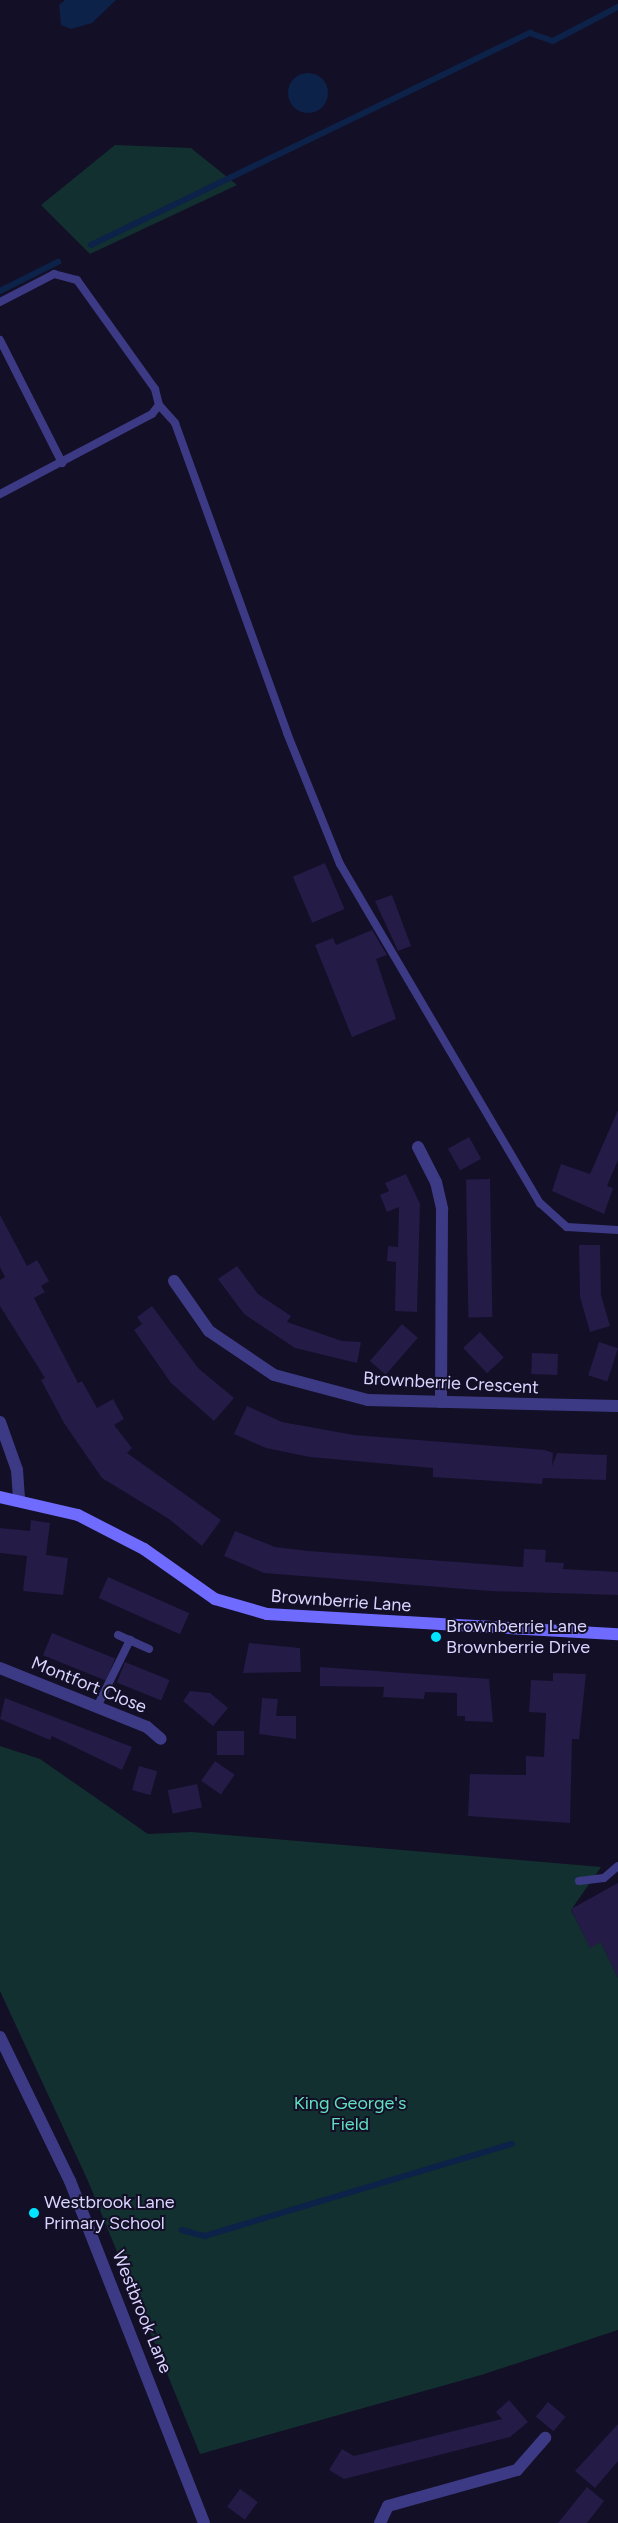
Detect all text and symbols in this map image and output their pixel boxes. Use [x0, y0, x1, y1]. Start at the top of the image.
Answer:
street label: Brownberrie Crescent [362, 1368, 540, 1398]
street label: Brownberrie Lane [270, 1585, 412, 1617]
place label: Brownberrie Lane Brownberrie Drive [446, 1616, 590, 1658]
marker: Brownberrie Lane Brownberrie Drive [430, 1631, 442, 1643]
street label: Montfort Close [28, 1652, 150, 1718]
park label: King George's Field [294, 2093, 406, 2136]
place label: Westbrook Lane Primary School [44, 2192, 175, 2234]
marker: Westbrook Lane Primary School [28, 2207, 40, 2219]
street label: Westbrook Lane [108, 2247, 176, 2377]

